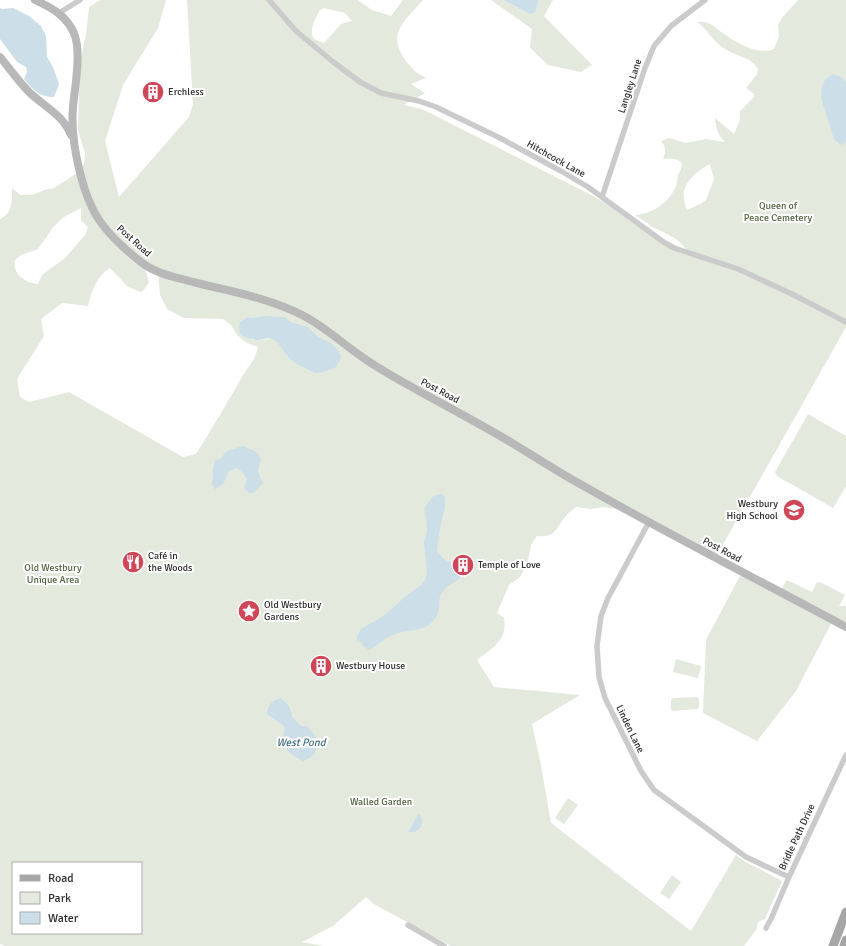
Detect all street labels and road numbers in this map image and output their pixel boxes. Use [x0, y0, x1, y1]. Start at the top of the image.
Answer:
street label: Langley Lane [616, 57, 644, 115]
street label: Hitchcock Lane [524, 138, 588, 180]
street label: Post Road [114, 222, 154, 260]
street label: Post Road [419, 376, 461, 406]
street label: Post Road [701, 535, 743, 565]
street label: Linden Lane [613, 703, 647, 755]
street label: Bridle Path Drive [776, 802, 818, 872]

